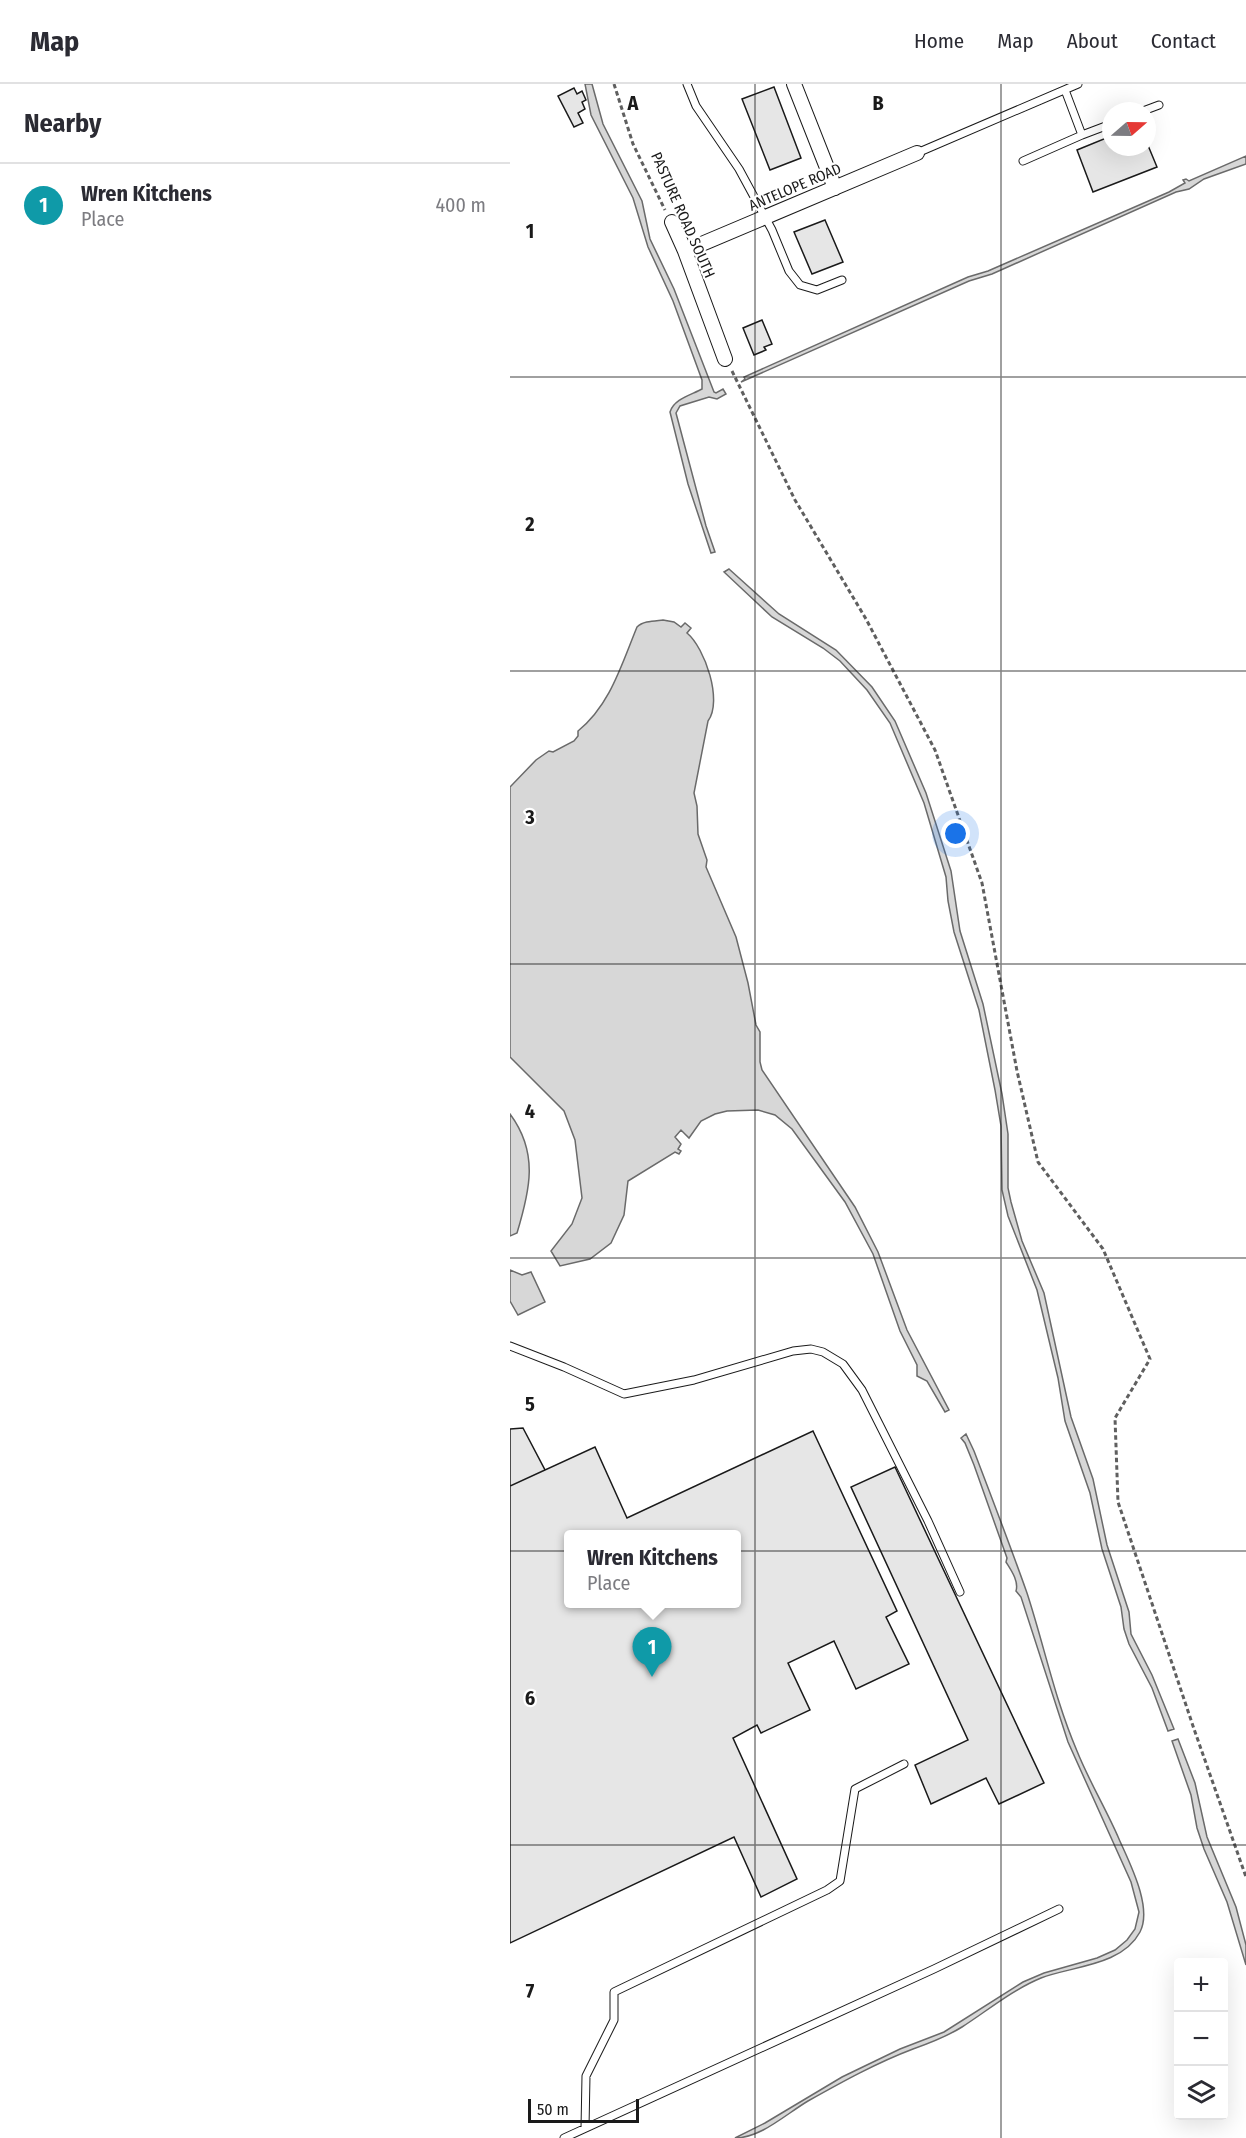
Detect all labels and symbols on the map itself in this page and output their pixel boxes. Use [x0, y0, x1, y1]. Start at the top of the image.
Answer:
text: A [627, 91, 640, 115]
text: B [872, 91, 884, 115]
north arrow [1102, 102, 1156, 156]
street label: PASTURE ROAD SOUTH [647, 149, 719, 281]
street label: ANTELOPE ROAD [746, 159, 844, 215]
text: 1 [526, 219, 534, 243]
text: 2 [524, 512, 535, 536]
text: 3 [524, 805, 535, 829]
your location [941, 819, 970, 848]
text: 4 [525, 1099, 535, 1123]
text: 5 [525, 1392, 535, 1416]
pin: 1 [632, 1628, 672, 1677]
text: 6 [525, 1686, 535, 1710]
text: 7 [526, 1979, 535, 2003]
scale bar [528, 2096, 639, 2124]

